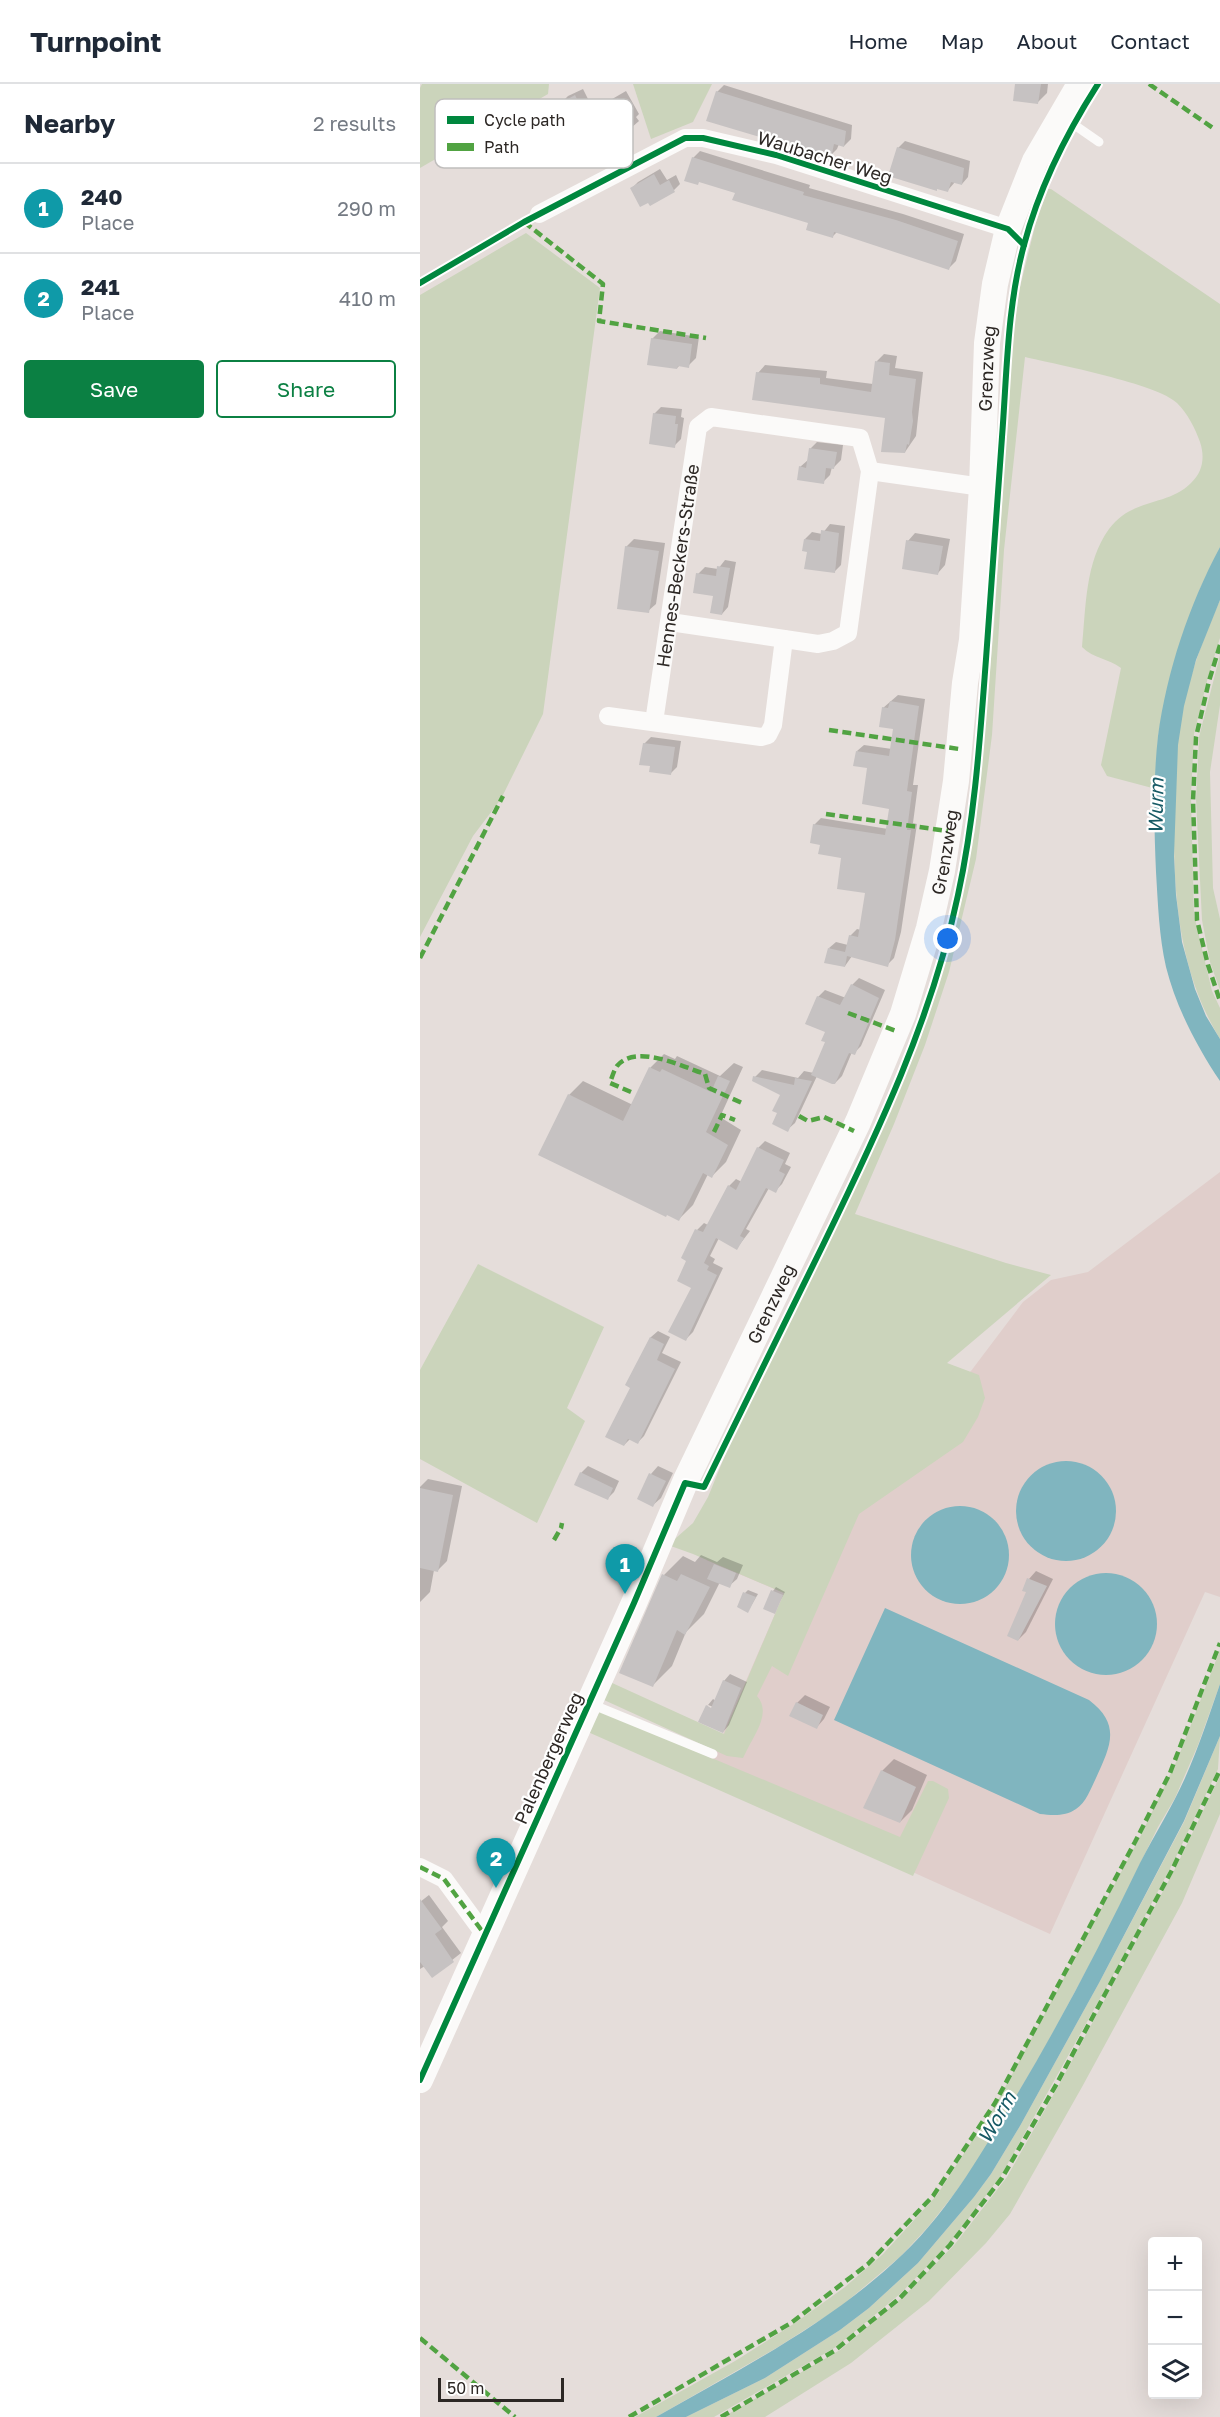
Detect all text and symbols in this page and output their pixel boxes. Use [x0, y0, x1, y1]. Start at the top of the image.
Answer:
text: Turnpoint [30, 25, 161, 58]
text: Home [848, 28, 908, 54]
text: Map [941, 28, 984, 54]
text: About [1017, 28, 1077, 54]
text: Contact [1110, 28, 1190, 54]
legend [435, 99, 633, 168]
text: Nearby [24, 108, 115, 139]
text: Cycle path [484, 110, 565, 130]
text: 2 results [313, 111, 396, 135]
street label: Waubacher Weg [755, 126, 895, 188]
text: Path [484, 137, 519, 157]
text: 240 [81, 183, 122, 210]
text: 1 [38, 196, 49, 220]
text: 290 m [337, 196, 396, 220]
text: Place [81, 210, 134, 234]
text: 241 [81, 273, 120, 300]
text: 2 [37, 286, 50, 310]
text: 410 m [339, 286, 396, 310]
text: Place [81, 300, 134, 324]
street label: Grenzweg [974, 324, 1000, 412]
button: Save [24, 360, 204, 418]
button: Share [216, 360, 396, 418]
street label: Hennes-Beckers-Straße [651, 463, 703, 669]
water label: Wurm [1143, 776, 1168, 834]
street label: Grenzweg [926, 808, 962, 897]
your location [933, 924, 962, 953]
street label: Grenzweg [742, 1260, 799, 1347]
pin: 1 [606, 1544, 644, 1594]
street label: Palenbergerweg [509, 1689, 587, 1827]
pin: 2 [476, 1838, 516, 1888]
water label: Worm [972, 2086, 1021, 2147]
map controls [1148, 2237, 1202, 2399]
button: + [1148, 2237, 1202, 2291]
button: − [1148, 2291, 1202, 2345]
button: layers [1148, 2345, 1202, 2399]
scale bar [438, 2375, 564, 2402]
text: 50 m [447, 2378, 484, 2398]

